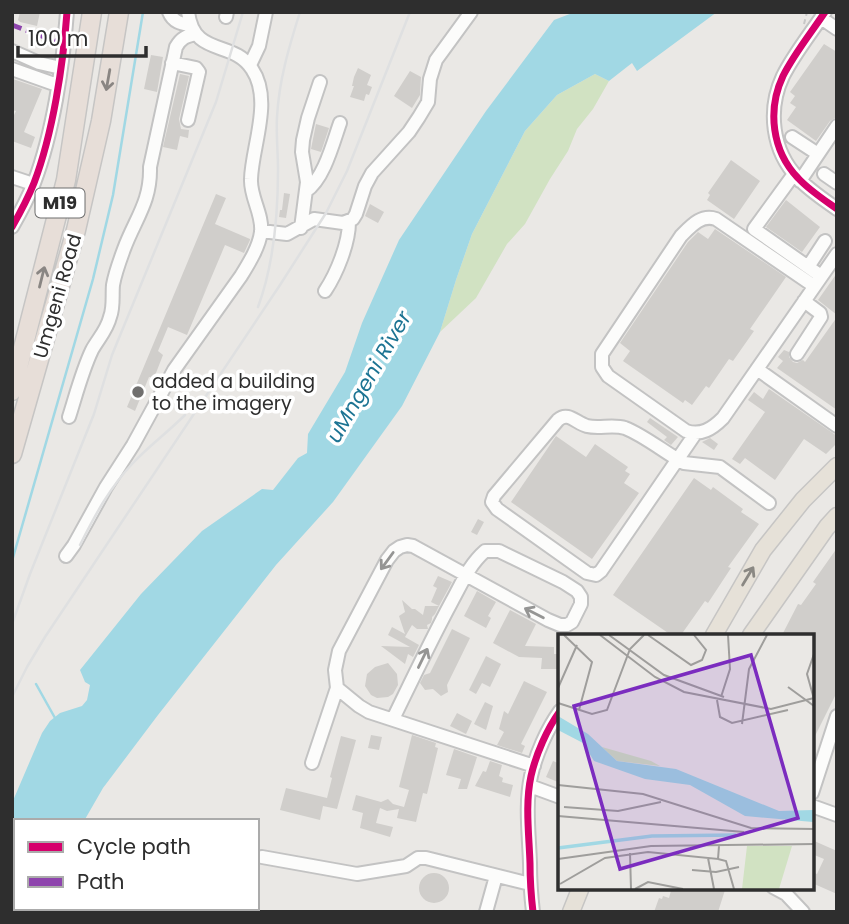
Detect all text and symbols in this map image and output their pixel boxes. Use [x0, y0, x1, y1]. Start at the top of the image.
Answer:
scale bar [18, 14, 145, 58]
text: 100 m [28, 24, 88, 53]
one-way arrow [101, 68, 114, 91]
road number: M19 [36, 188, 84, 218]
street label: Umgeni Road [27, 231, 88, 362]
one-way arrow [36, 266, 49, 289]
water label: uMngeni River [319, 305, 419, 448]
place label: added a building to the imagery [152, 368, 315, 417]
marker: added a building to the imagery [130, 384, 146, 400]
one-way arrow [380, 551, 394, 570]
one-way arrow [741, 566, 755, 586]
one-way arrow [524, 605, 545, 619]
inset map [558, 634, 814, 889]
one-way arrow [416, 648, 430, 669]
legend [14, 819, 259, 910]
text: Cycle path [77, 832, 191, 861]
text: Path [77, 867, 124, 896]

